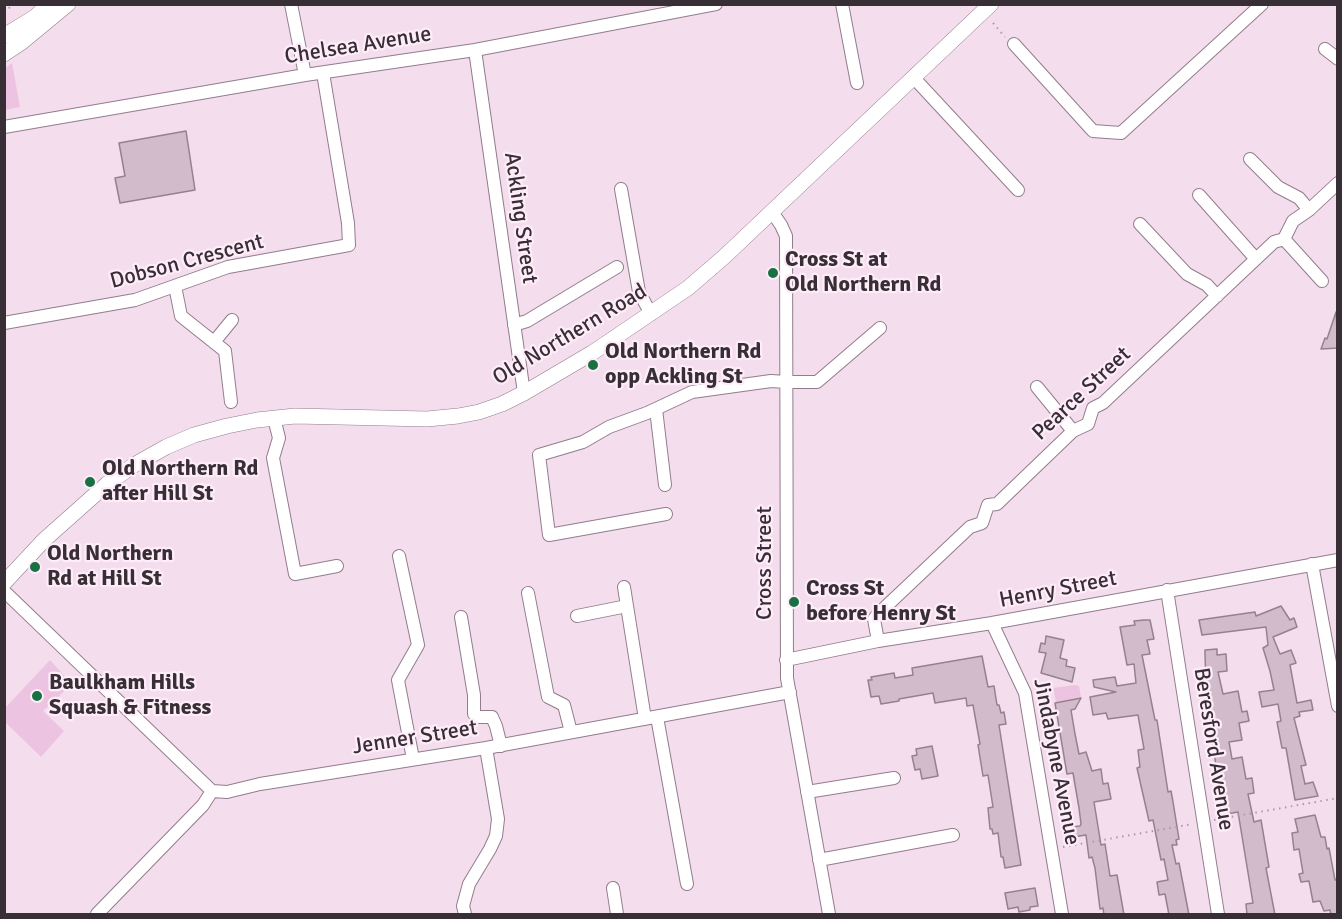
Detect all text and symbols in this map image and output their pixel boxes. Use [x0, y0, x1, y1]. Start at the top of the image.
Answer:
street label: Chelsea Avenue [283, 21, 433, 71]
street label: Ackling Street [498, 151, 542, 285]
street label: Dobson Crescent [107, 229, 267, 295]
place label: Cross St at Old Northern Rd [785, 247, 941, 298]
marker: Cross St at Old Northern Rd [766, 266, 780, 280]
street label: Old Northern Road [488, 279, 652, 391]
place label: Old Northern Rd opp Ackling St [605, 339, 761, 390]
street label: Pearce Street [1027, 342, 1137, 446]
marker: Old Northern Rd opp Ackling St [586, 358, 600, 372]
place label: Old Northern Rd after Hill St [102, 456, 258, 508]
marker: Old Northern Rd after Hill St [83, 475, 97, 489]
street label: Cross Street [752, 506, 778, 620]
place label: Old Northern Rd at Hill St [47, 541, 173, 592]
marker: Old Northern Rd at Hill St [28, 560, 42, 574]
street label: Henry Street [997, 566, 1119, 614]
place label: Cross St before Henry St [806, 576, 956, 628]
marker: Cross St before Henry St [787, 595, 801, 609]
street label: Beresford Avenue [1187, 666, 1239, 832]
place label: Baulkham Hills Squash & Fitness [49, 670, 211, 722]
street label: Jindabyne Avenue [1027, 676, 1085, 848]
marker: Baulkham Hills Squash & Fitness [30, 689, 44, 703]
street label: Jenner Street [351, 715, 479, 761]

